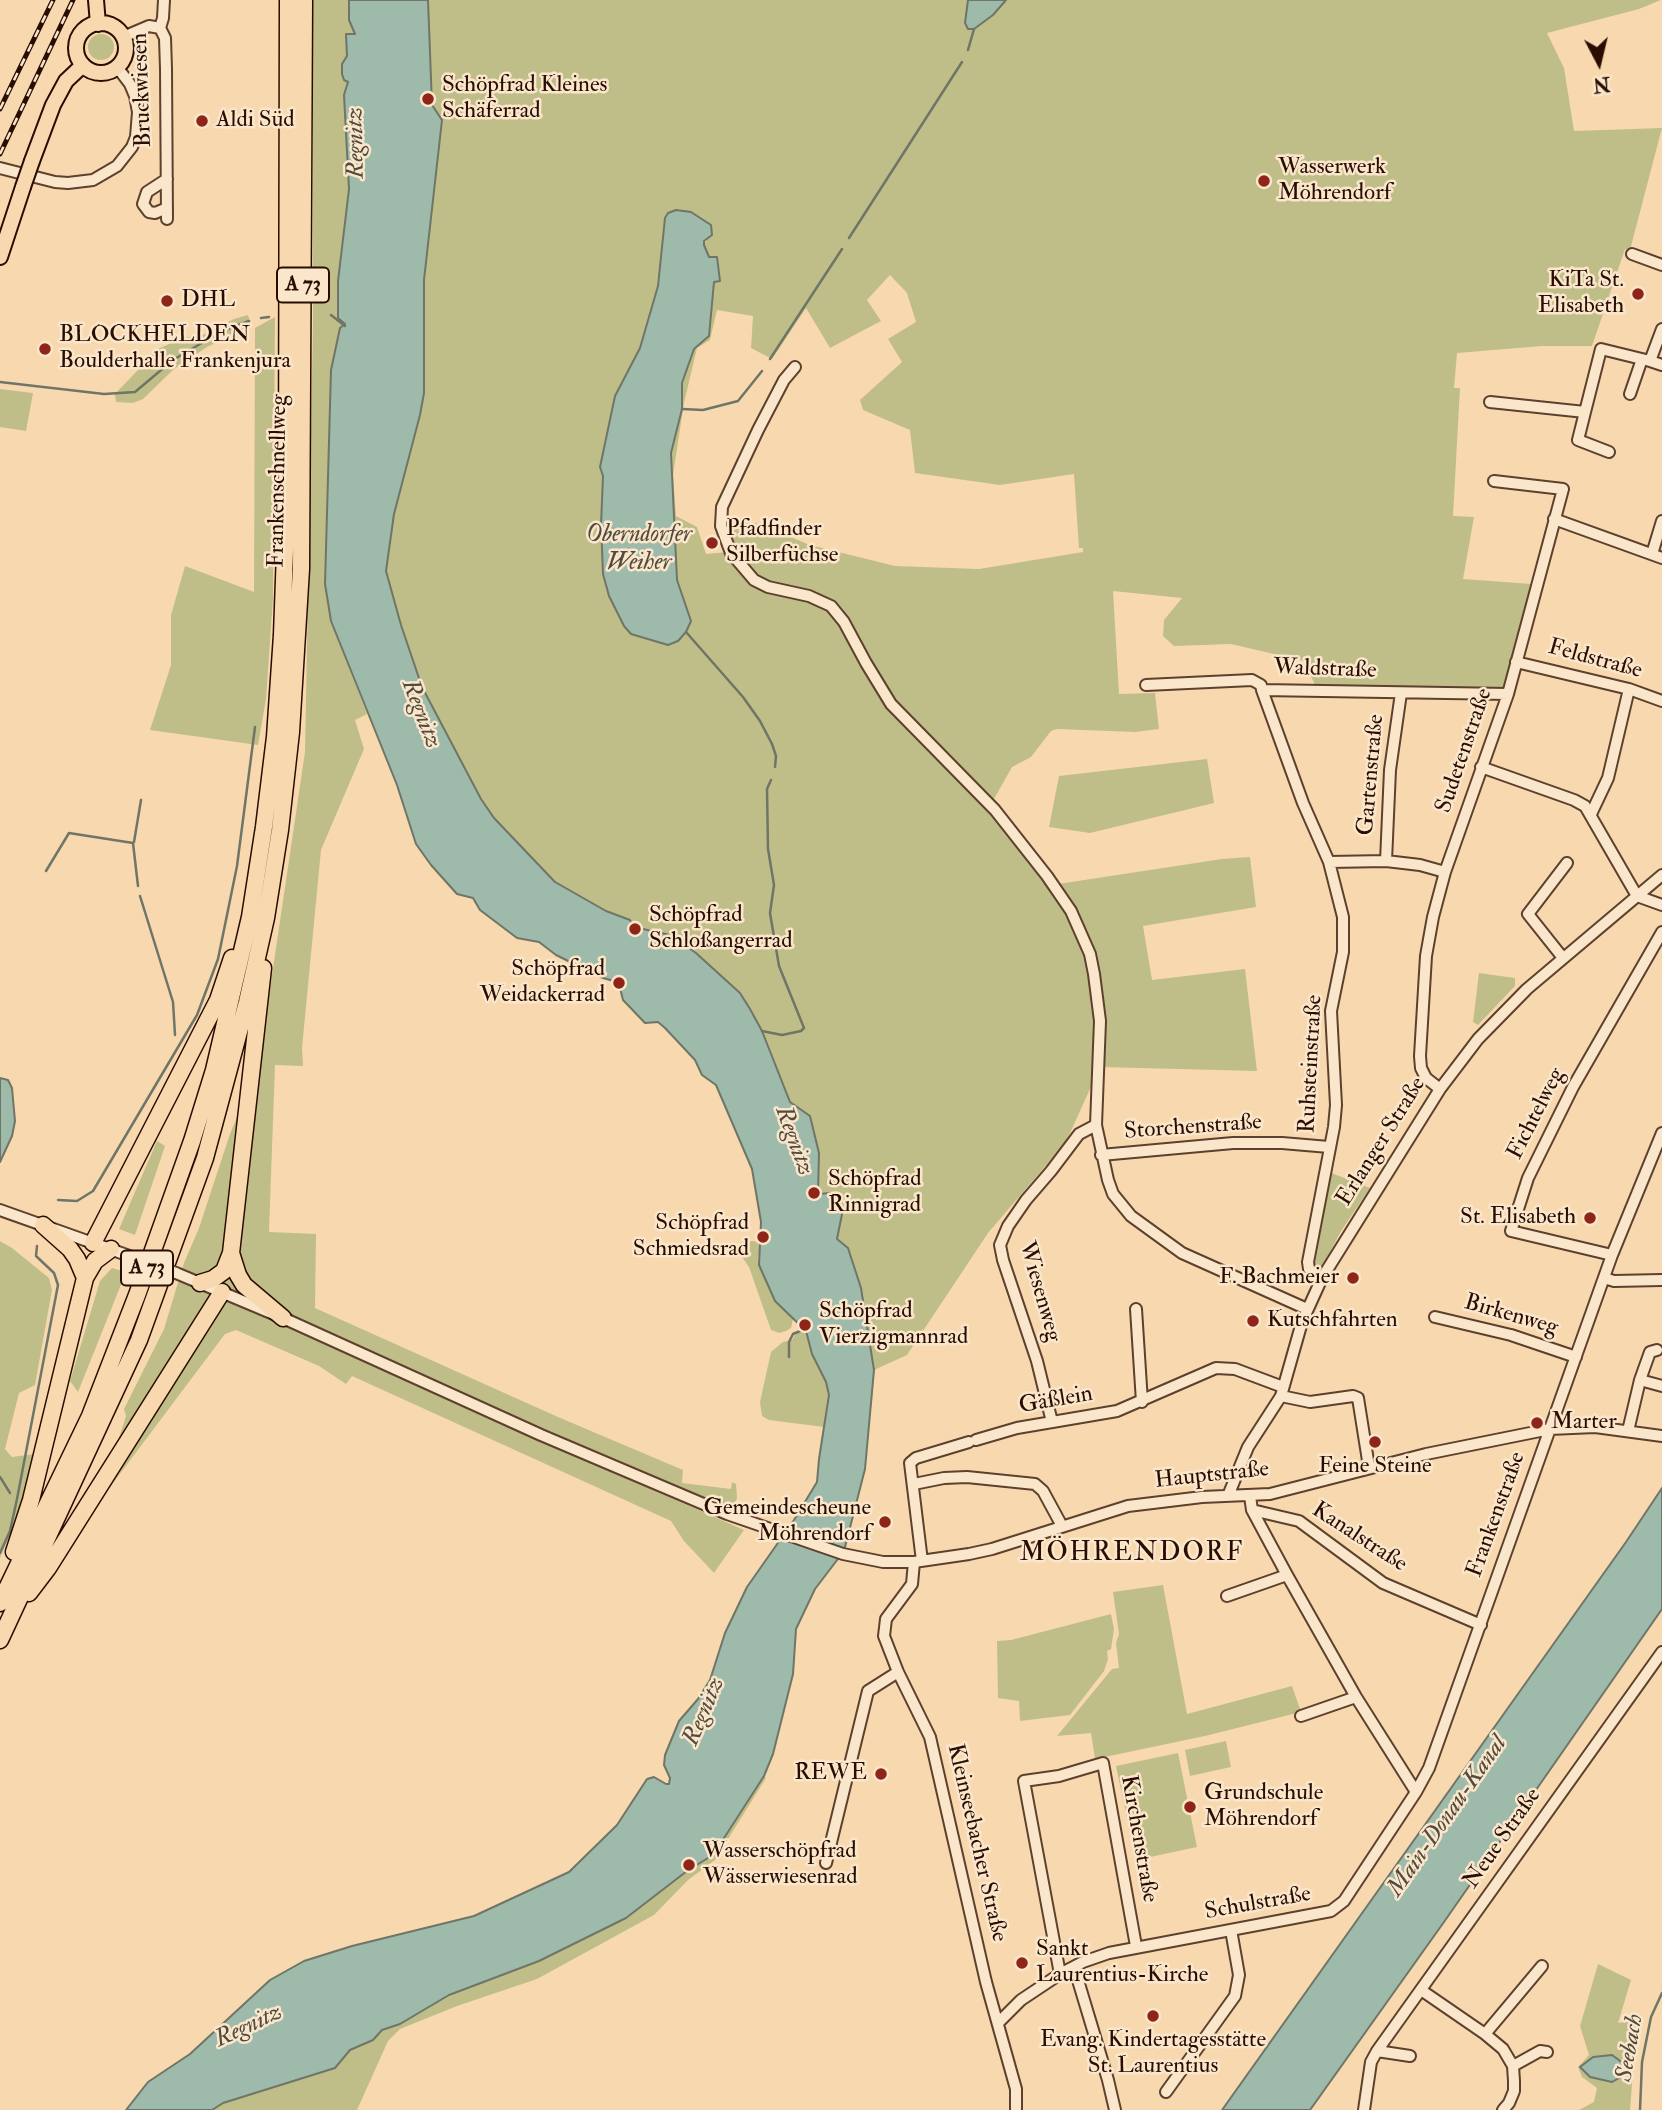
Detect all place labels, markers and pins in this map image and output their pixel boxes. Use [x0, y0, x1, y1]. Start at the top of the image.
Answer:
place label: Schöpfrad Kleines Schäferrad [442, 72, 607, 126]
marker: Schöpfrad Kleines Schäferrad [420, 91, 436, 107]
place label: Aldi Süd [216, 107, 295, 135]
marker: Aldi Süd [194, 113, 210, 129]
place label: Wasserwerk Möhrendorf [1278, 154, 1391, 208]
marker: Wasserwerk Möhrendorf [1256, 173, 1272, 189]
place label: KiTa St. Elisabeth [1538, 267, 1624, 321]
marker: KiTa St. Elisabeth [1630, 286, 1646, 302]
place label: DHL [181, 287, 235, 315]
marker: DHL [159, 293, 175, 309]
place label: BLOCKHELDEN Boulderhalle Frankenjura [59, 322, 291, 376]
marker: BLOCKHELDEN Boulderhalle Frankenjura [37, 341, 53, 357]
place label: Pfadfinder Silberfüchse [726, 516, 838, 570]
marker: Pfadfinder Silberfüchse [704, 535, 720, 551]
place label: Schöpfrad Schloßangerrad [649, 902, 792, 956]
marker: Schöpfrad Schloßangerrad [627, 921, 643, 937]
place label: Schöpfrad Weidackerrad [480, 956, 605, 1010]
marker: Schöpfrad Weidackerrad [611, 975, 627, 991]
place label: Schöpfrad Rinnigrad [828, 1166, 922, 1220]
marker: Schöpfrad Rinnigrad [806, 1185, 822, 1201]
place label: St. Elisabeth [1460, 1204, 1576, 1232]
place label: Schöpfrad Schmiedsrad [633, 1210, 749, 1264]
marker: St. Elisabeth [1582, 1210, 1598, 1226]
marker: Schöpfrad Schmiedsrad [755, 1229, 771, 1245]
place label: F. Bachmeier [1219, 1264, 1339, 1292]
marker: F. Bachmeier [1345, 1270, 1361, 1286]
place label: Schöpfrad Vierzigmannrad [819, 1298, 968, 1352]
place label: Kutschfahrten [1267, 1307, 1398, 1335]
marker: Kutschfahrten [1245, 1313, 1261, 1329]
marker: Schöpfrad Vierzigmannrad [797, 1317, 813, 1333]
place label: Marter [1551, 1409, 1617, 1437]
marker: Marter [1529, 1415, 1545, 1431]
marker: Feine Steine [1367, 1434, 1383, 1450]
place label: Feine Steine [1318, 1453, 1432, 1481]
place label: Gemeindescheune Möhrendorf [704, 1495, 871, 1549]
marker: Gemeindescheune Möhrendorf [877, 1514, 893, 1530]
place label: REWE [794, 1760, 867, 1788]
marker: REWE [873, 1766, 889, 1782]
place label: Grundschule Möhrendorf [1204, 1780, 1323, 1834]
marker: Grundschule Möhrendorf [1182, 1799, 1198, 1815]
place label: Wasserschöpfrad Wässerwiesenrad [703, 1838, 858, 1892]
marker: Wasserschöpfrad Wässerwiesenrad [681, 1857, 697, 1873]
place label: Sankt Laurentius-Kirche [1036, 1936, 1208, 1990]
marker: Sankt Laurentius-Kirche [1014, 1955, 1030, 1971]
marker: Evang. Kindertagesstätte St. Laurentius [1145, 2008, 1161, 2024]
place label: Evang. Kindertagesstätte St. Laurentius [1040, 2027, 1266, 2081]

